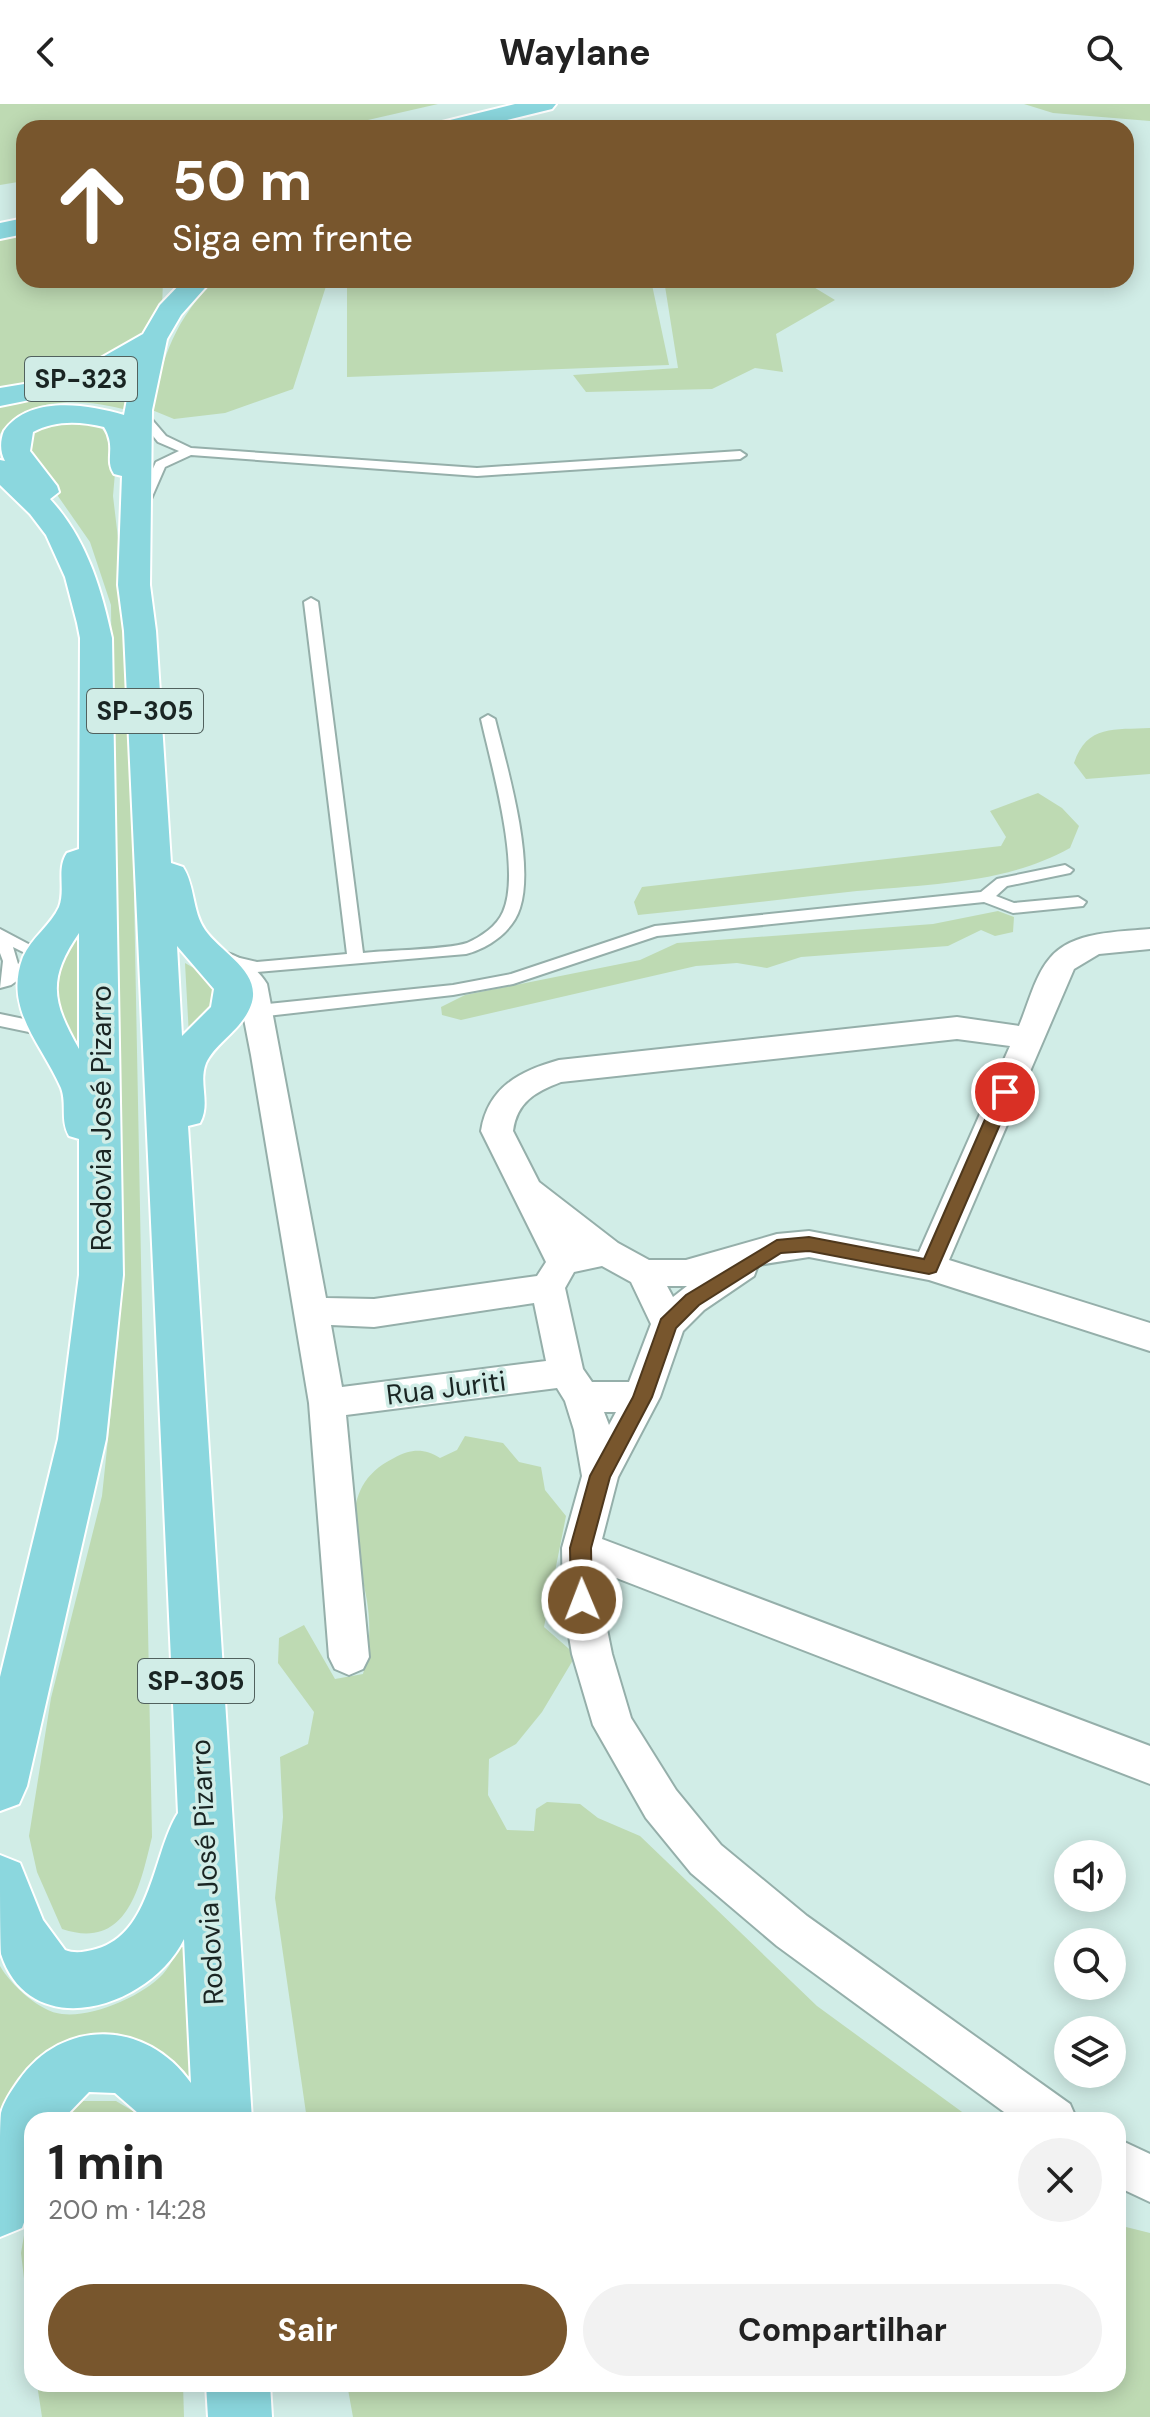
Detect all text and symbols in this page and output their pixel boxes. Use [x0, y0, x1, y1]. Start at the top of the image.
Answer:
text: Waylane [499, 29, 651, 76]
icon: back [24, 30, 68, 74]
icon: search [1082, 30, 1126, 74]
text: 50 m [172, 144, 312, 217]
icon: ahead [40, 152, 144, 256]
text: Siga em frente [172, 215, 413, 262]
road number: SP-323 [25, 357, 137, 401]
road number: SP-305 [87, 689, 203, 733]
street label: Rodovia José Pizarro [83, 985, 120, 1251]
pin [971, 1058, 1039, 1126]
icon: arrive [983, 1070, 1027, 1114]
street label: Rua Juriti [384, 1362, 508, 1414]
position arrow [540, 1558, 624, 1642]
road number: SP-305 [138, 1659, 254, 1703]
street label: Rodovia José Pizarro [182, 1738, 232, 2006]
map controls [1054, 1840, 1126, 2088]
button: sound [1054, 1840, 1126, 1912]
button: search [1054, 1928, 1126, 2000]
button: layers [1054, 2016, 1126, 2088]
text: 1 min [48, 2131, 165, 2194]
button: close [1018, 2138, 1102, 2222]
text: 200 m · 14:28 [48, 2193, 207, 2227]
button: Sair [48, 2284, 567, 2376]
button: Compartilhar [583, 2284, 1102, 2376]

